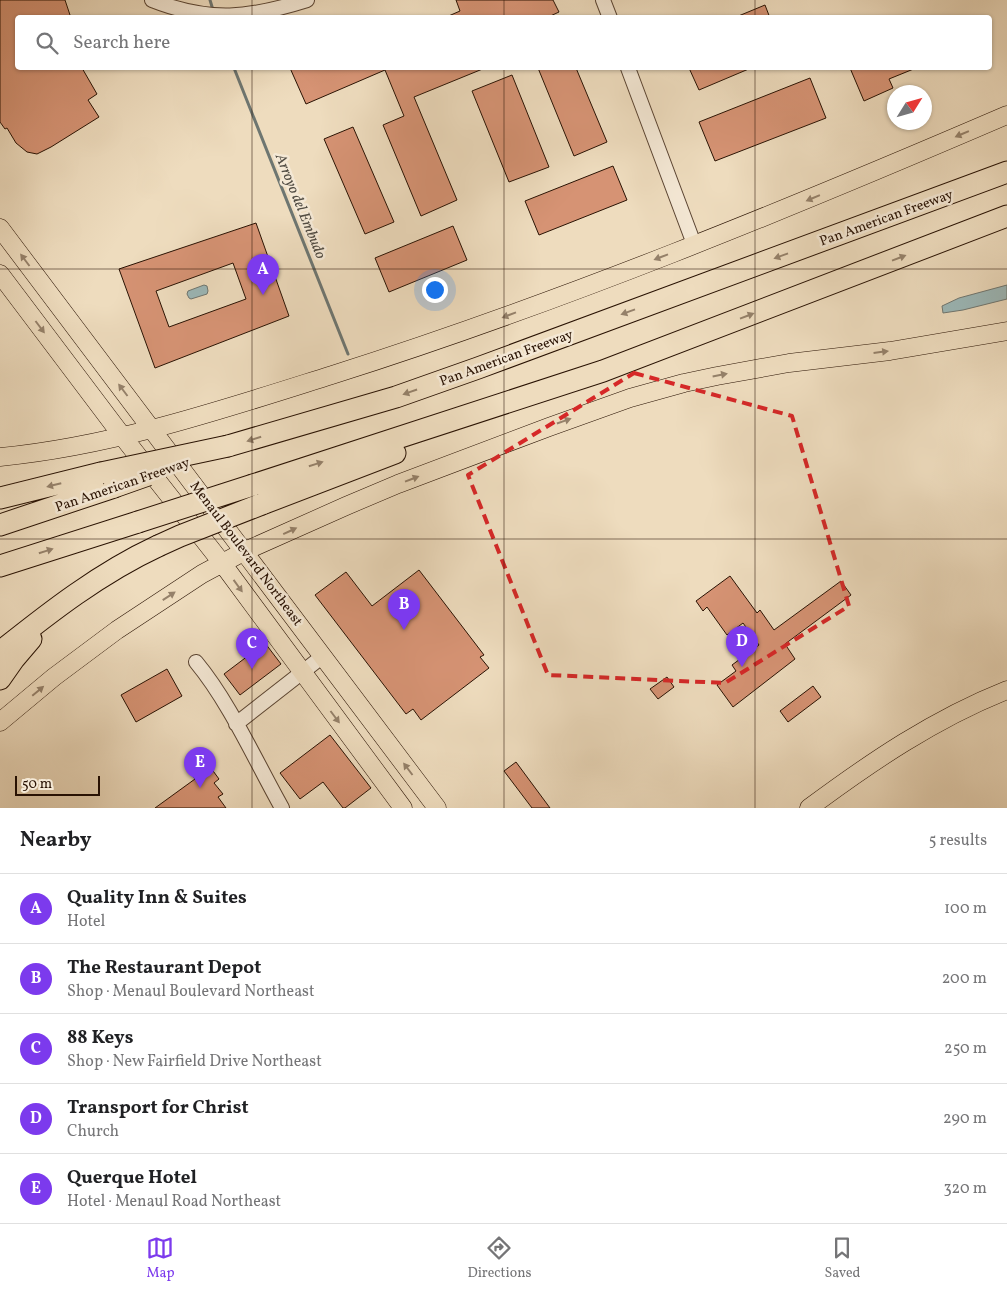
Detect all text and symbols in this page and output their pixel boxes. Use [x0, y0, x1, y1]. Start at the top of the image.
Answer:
search box [15, 15, 992, 70]
icon: search [33, 29, 61, 57]
text: Search here [73, 30, 170, 56]
north arrow [887, 85, 932, 130]
one-way arrow [955, 131, 969, 139]
water label: Arroyo del Embudo [269, 150, 330, 262]
street label: Pan American Freeway [817, 185, 956, 251]
one-way arrow [806, 194, 820, 202]
one-way arrow [653, 253, 668, 261]
one-way arrow [773, 253, 788, 260]
one-way arrow [891, 253, 906, 261]
one-way arrow [19, 254, 30, 267]
pin: A [247, 254, 279, 295]
your location [422, 277, 448, 303]
one-way arrow [620, 308, 635, 316]
one-way arrow [502, 312, 517, 319]
one-way arrow [740, 312, 755, 320]
one-way arrow [35, 320, 45, 333]
street label: Pan American Freeway [437, 325, 576, 391]
one-way arrow [873, 348, 889, 356]
one-way arrow [712, 371, 728, 379]
one-way arrow [118, 383, 128, 397]
one-way arrow [402, 389, 417, 396]
one-way arrow [557, 417, 572, 425]
one-way arrow [247, 435, 262, 443]
street label: Pan American Freeway [53, 453, 193, 517]
one-way arrow [309, 460, 324, 468]
one-way arrow [405, 475, 420, 483]
street label: Menaul Boulevard Northeast [185, 478, 307, 630]
one-way arrow [46, 481, 61, 489]
one-way arrow [283, 527, 297, 535]
one-way arrow [39, 547, 54, 555]
one-way arrow [233, 579, 243, 593]
pin: B [388, 589, 420, 630]
one-way arrow [162, 591, 176, 600]
pin: D [726, 626, 758, 667]
pin: C [236, 628, 268, 669]
one-way arrow [31, 686, 44, 697]
one-way arrow [329, 710, 340, 723]
pin: E [184, 747, 216, 788]
one-way arrow [402, 763, 413, 776]
scale bar [15, 773, 100, 796]
text: 50 m [22, 775, 52, 794]
text: Nearby [20, 826, 91, 855]
text: 5 results [929, 830, 987, 852]
text: Quality Inn & Suites [67, 885, 247, 911]
text: A [30, 898, 42, 920]
text: 100 m [944, 898, 987, 920]
text: Hotel [67, 911, 105, 933]
text: The Restaurant Depot [67, 955, 261, 981]
text: B [31, 968, 41, 990]
text: 200 m [942, 968, 987, 990]
text: Shop · Menaul Boulevard Northeast [67, 981, 315, 1003]
text: 88 Keys [67, 1025, 134, 1051]
text: C [31, 1038, 41, 1060]
text: 250 m [944, 1038, 987, 1060]
text: Shop · New Fairfield Drive Northeast [67, 1051, 322, 1073]
text: Transport for Christ [67, 1095, 249, 1121]
text: D [30, 1108, 42, 1130]
text: 290 m [943, 1108, 987, 1130]
text: Church [67, 1121, 119, 1143]
text: Querque Hotel [67, 1165, 197, 1191]
text: E [31, 1178, 41, 1200]
text: 320 m [943, 1178, 987, 1200]
text: Hotel · Menaul Road Northeast [67, 1191, 281, 1213]
tab: Map [146, 1234, 174, 1283]
tab: Directions [467, 1234, 532, 1283]
tab: Saved [824, 1234, 861, 1283]

